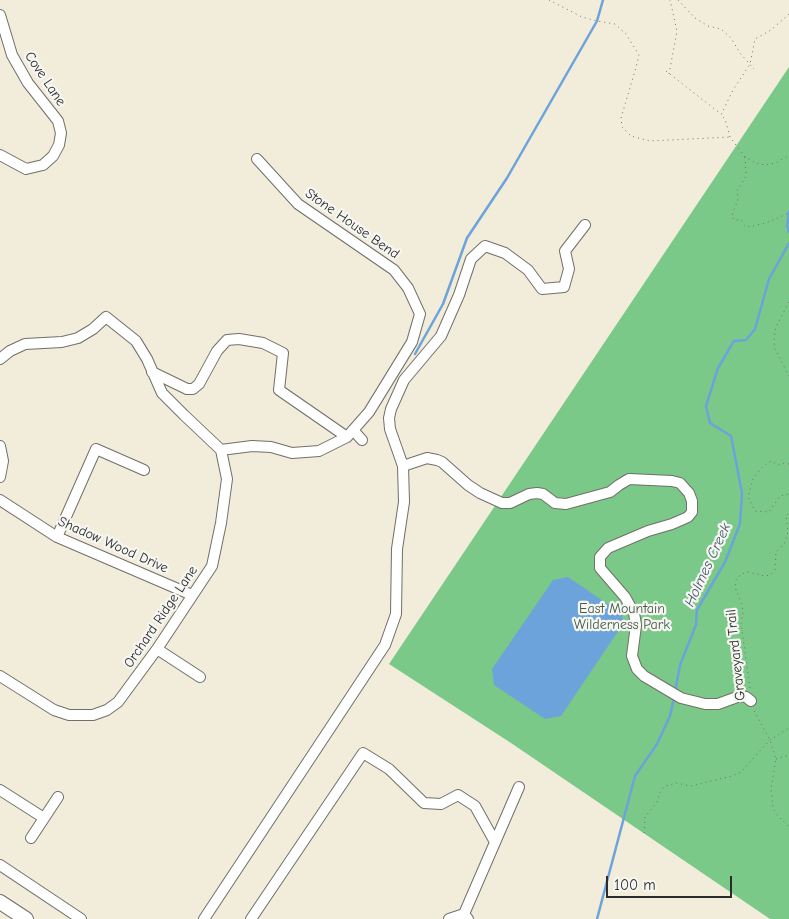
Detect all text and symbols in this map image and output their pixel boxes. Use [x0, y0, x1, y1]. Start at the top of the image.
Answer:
street label: Cove Lane [21, 49, 69, 109]
street label: Stone House Bend [302, 185, 402, 263]
street label: Shadow Wood Drive [55, 513, 171, 577]
water label: Holmes Creek [681, 520, 735, 610]
street label: Orchard Ridge Lane [121, 563, 201, 671]
park label: East Mountain Wilderness Park [574, 601, 670, 634]
street label: Graveyard Trail [723, 609, 749, 701]
scale bar [609, 866, 735, 898]
text: 100 m [614, 876, 656, 894]

